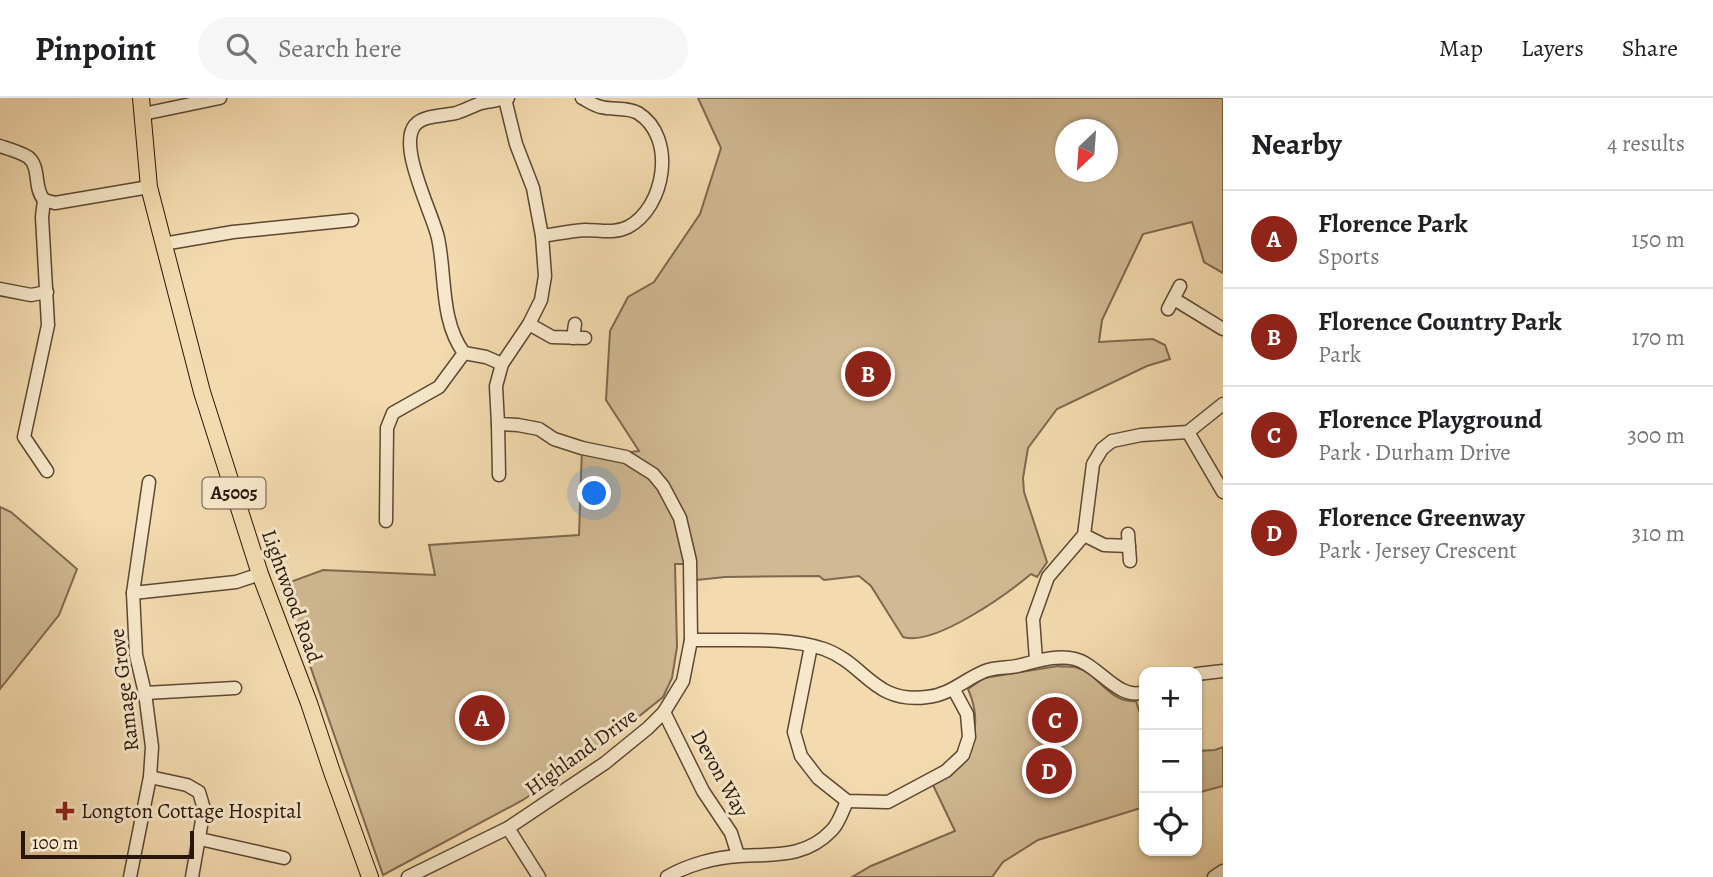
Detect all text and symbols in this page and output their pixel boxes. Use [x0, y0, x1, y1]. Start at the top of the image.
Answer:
search box [198, 17, 688, 80]
text: Pinpoint [35, 26, 156, 71]
icon: search [222, 29, 260, 67]
text: Search here [278, 31, 402, 66]
text: Map [1439, 32, 1483, 64]
text: Layers [1521, 32, 1584, 64]
text: Share [1622, 32, 1678, 64]
north arrow [1055, 119, 1118, 182]
text: Nearby [1251, 124, 1342, 164]
text: 4 results [1607, 128, 1685, 159]
text: Florence Park [1318, 206, 1468, 241]
text: A [1267, 224, 1281, 255]
text: 150 m [1631, 224, 1685, 255]
text: Sports [1318, 241, 1379, 272]
text: Florence Country Park [1318, 304, 1562, 339]
text: B [1267, 322, 1281, 353]
text: 170 m [1632, 322, 1685, 353]
text: Park [1318, 339, 1361, 370]
pin: B [845, 348, 891, 400]
text: Florence Playground [1318, 402, 1542, 437]
text: C [1267, 420, 1281, 451]
text: 300 m [1627, 420, 1685, 451]
text: Park · Durham Drive [1318, 437, 1511, 468]
your location [577, 476, 611, 510]
road number: A5005 [202, 478, 266, 508]
text: Florence Greenway [1318, 500, 1525, 535]
text: D [1266, 518, 1282, 549]
text: 310 m [1632, 518, 1685, 549]
street label: Lightwood Road [255, 526, 329, 667]
text: Park · Jersey Crescent [1318, 535, 1517, 566]
street label: Ramage Grove [103, 627, 145, 753]
map controls [1139, 667, 1202, 856]
button: + [1139, 667, 1202, 730]
pin: A [459, 692, 505, 744]
pin: C [1032, 694, 1078, 746]
street label: Highland Drive [519, 702, 643, 802]
street label: Devon Way [684, 724, 756, 822]
button: − [1139, 730, 1202, 793]
pin: D [1026, 745, 1072, 797]
button: locate [1139, 793, 1202, 856]
place label: Longton Cottage Hospital [81, 797, 301, 825]
marker: Longton Cottage Hospital [55, 801, 75, 821]
scale bar [21, 828, 194, 860]
text: 100 m [32, 830, 78, 856]

